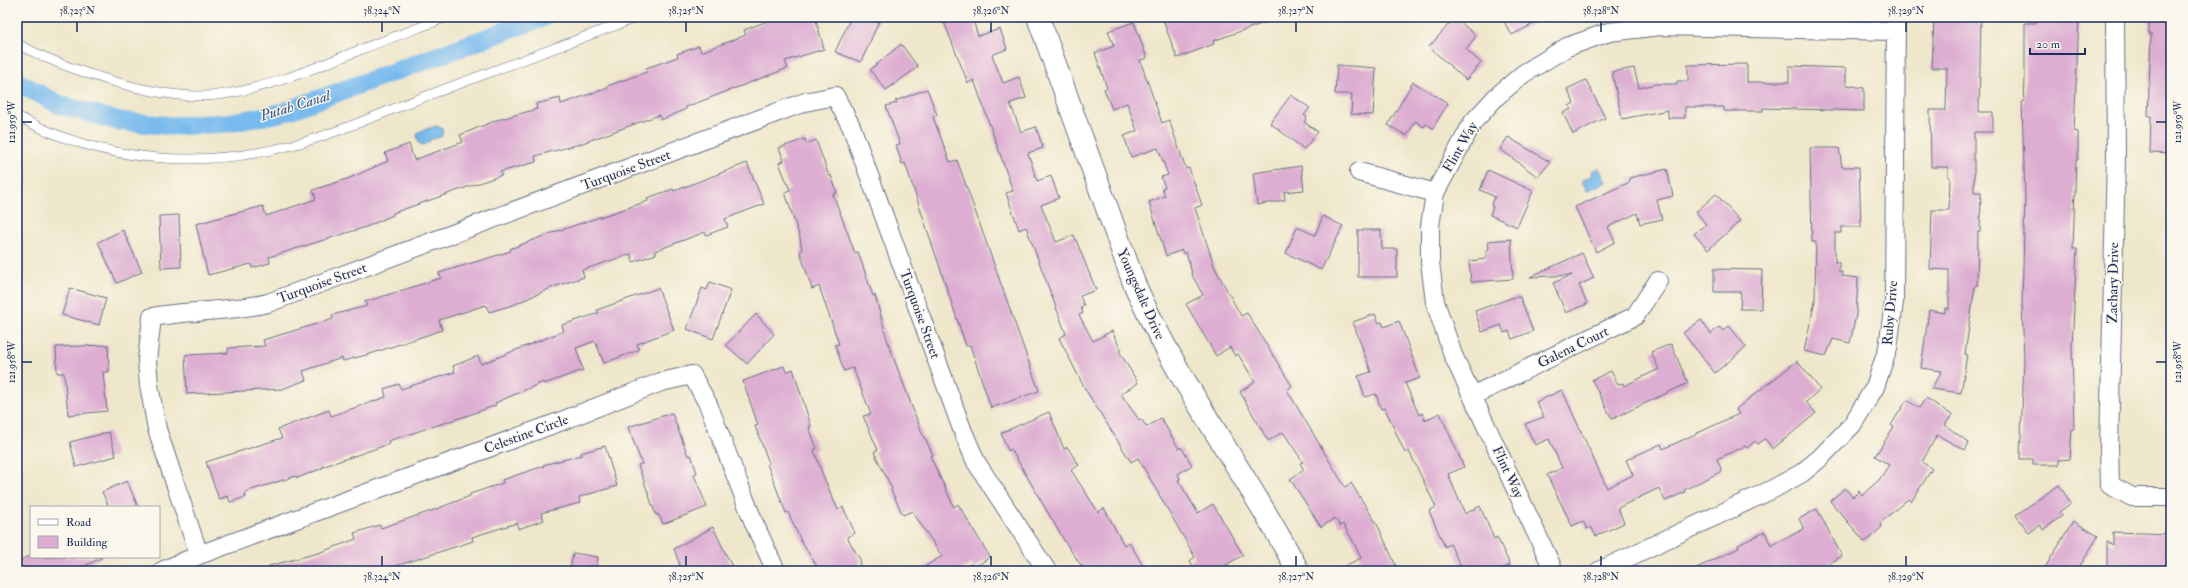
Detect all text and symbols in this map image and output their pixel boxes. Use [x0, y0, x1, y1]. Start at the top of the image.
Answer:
text: 38.323°N [59, 5, 95, 17]
text: 38.324°N [363, 5, 401, 17]
text: 38.325°N [668, 5, 704, 17]
text: 38.326°N [973, 5, 1009, 17]
text: 38.327°N [1278, 5, 1314, 17]
text: 38.328°N [1583, 5, 1619, 17]
text: 38.329°N [1888, 5, 1925, 17]
scale bar [2030, 30, 2085, 56]
text: 20 m [2036, 37, 2061, 52]
water label: Putah Canal [257, 86, 334, 126]
text: 121.959°W [6, 100, 18, 143]
text: 121.959°W [2172, 100, 2184, 143]
street label: Flint Way [1439, 118, 1483, 176]
street label: Turquoise Street [579, 146, 673, 194]
street label: Zachary Drive [2104, 242, 2123, 324]
street label: Youngsdale Drive [1113, 246, 1169, 342]
street label: Turquoise Street [275, 259, 369, 307]
street label: Turquoise Street [896, 267, 944, 361]
street label: Ruby Drive [1879, 280, 1902, 346]
street label: Galena Court [1535, 322, 1612, 371]
text: 121.958°W [6, 340, 18, 383]
text: 121.958°W [2172, 340, 2184, 383]
street label: Celestine Circle [481, 411, 571, 457]
street label: Flint Way [1488, 443, 1528, 502]
legend [30, 506, 160, 558]
text: Road [66, 515, 91, 530]
text: Building [66, 535, 109, 550]
text: 38.324°N [363, 571, 401, 583]
text: 38.325°N [668, 571, 704, 583]
text: 38.326°N [973, 571, 1009, 583]
text: 38.327°N [1278, 571, 1314, 583]
text: 38.328°N [1583, 571, 1619, 583]
text: 38.329°N [1888, 571, 1925, 583]

